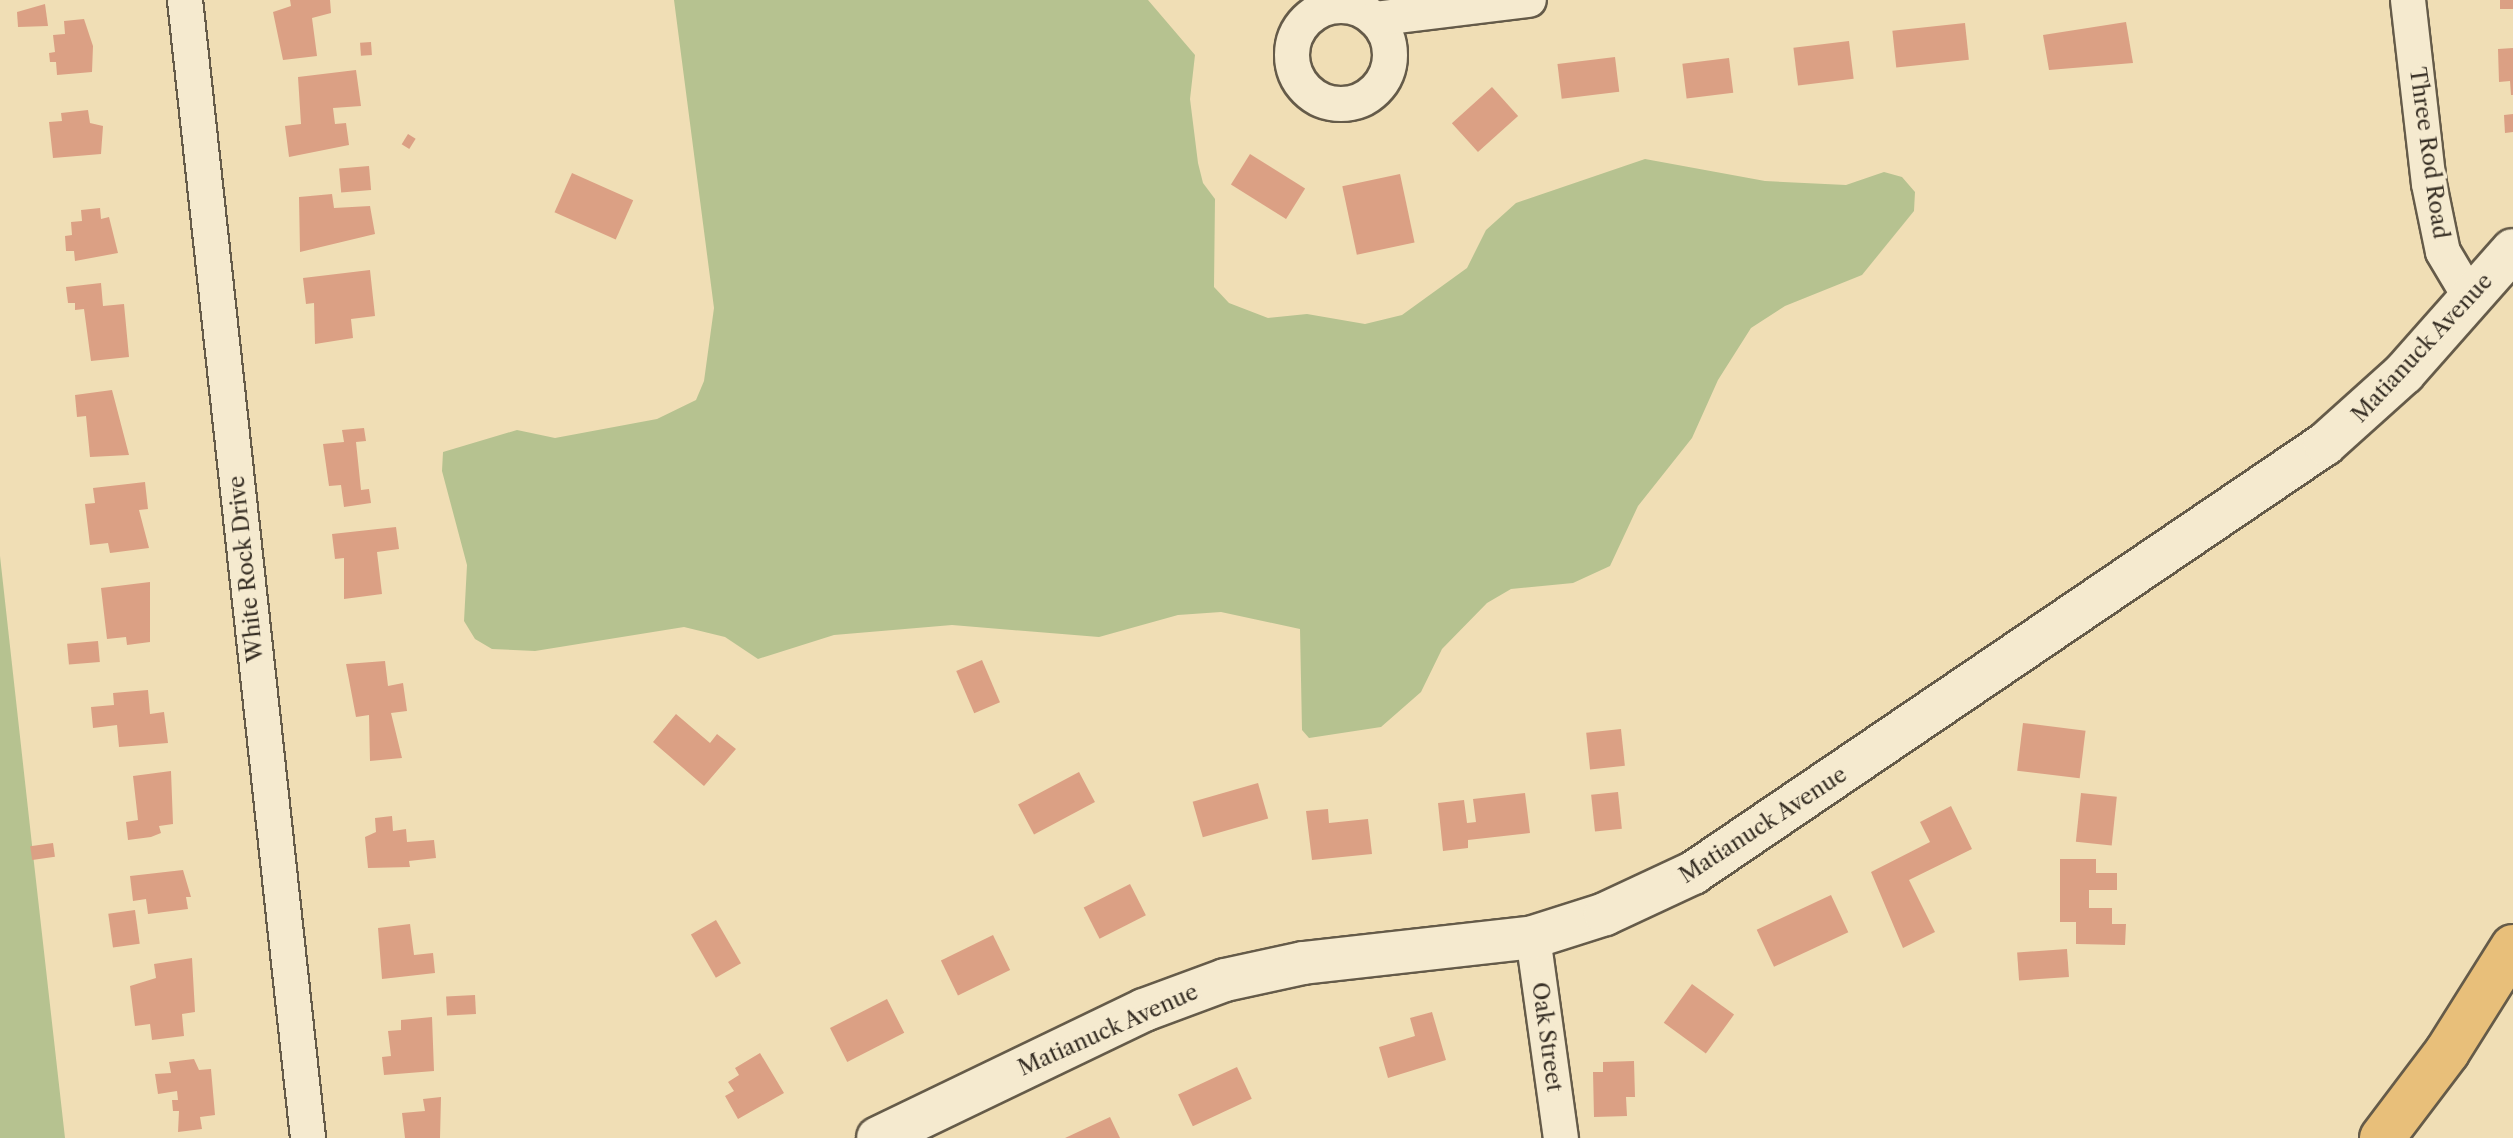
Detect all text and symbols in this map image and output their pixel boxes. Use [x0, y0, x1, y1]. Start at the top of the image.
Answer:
street label: Three Rod Road [2404, 66, 2454, 240]
street label: Matianuck Avenue [2346, 268, 2498, 428]
street label: White Rock Drive [223, 474, 269, 664]
street label: Matianuck Avenue [1674, 761, 1852, 889]
street label: Matianuck Avenue [1013, 978, 1203, 1082]
street label: Oak Street [1526, 980, 1568, 1094]

